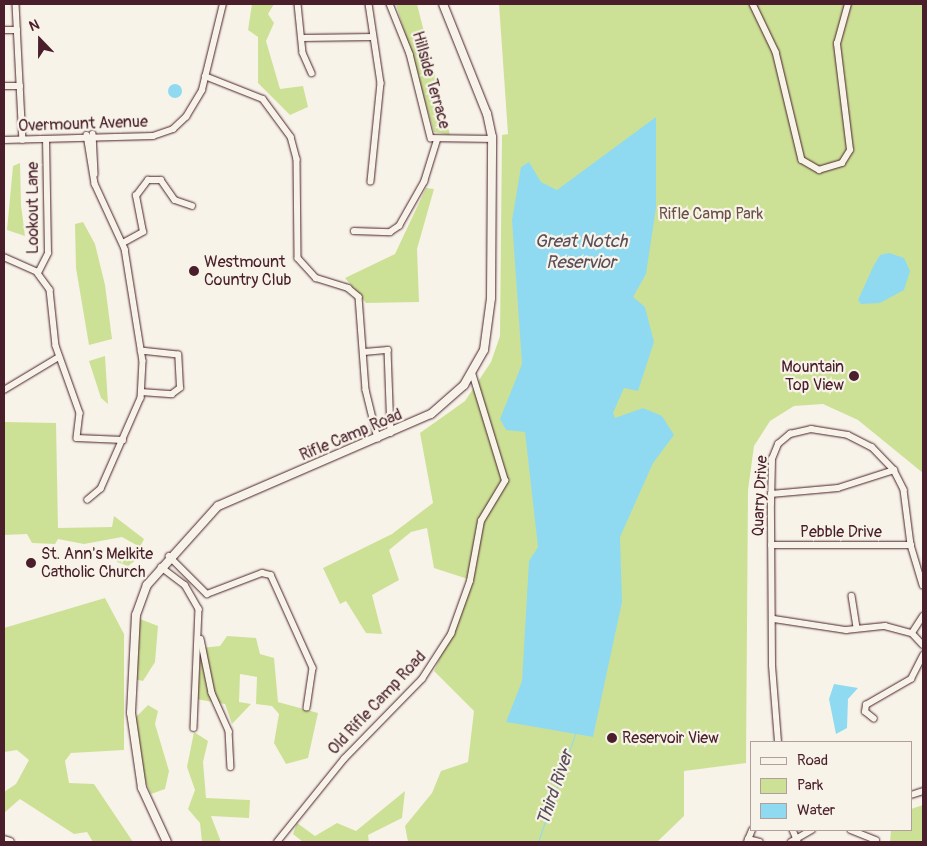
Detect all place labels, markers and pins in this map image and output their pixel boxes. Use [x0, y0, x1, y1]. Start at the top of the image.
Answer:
place label: Westmount Country Club [204, 252, 291, 290]
marker: Westmount Country Club [188, 265, 200, 277]
place label: Mountain Top View [781, 357, 844, 395]
marker: Mountain Top View [848, 370, 860, 382]
place label: St. Ann's Melkite Catholic Church [41, 544, 153, 582]
marker: St. Ann's Melkite Catholic Church [25, 557, 37, 569]
place label: Reservoir View [622, 728, 719, 748]
marker: Reservoir View [606, 732, 618, 744]

